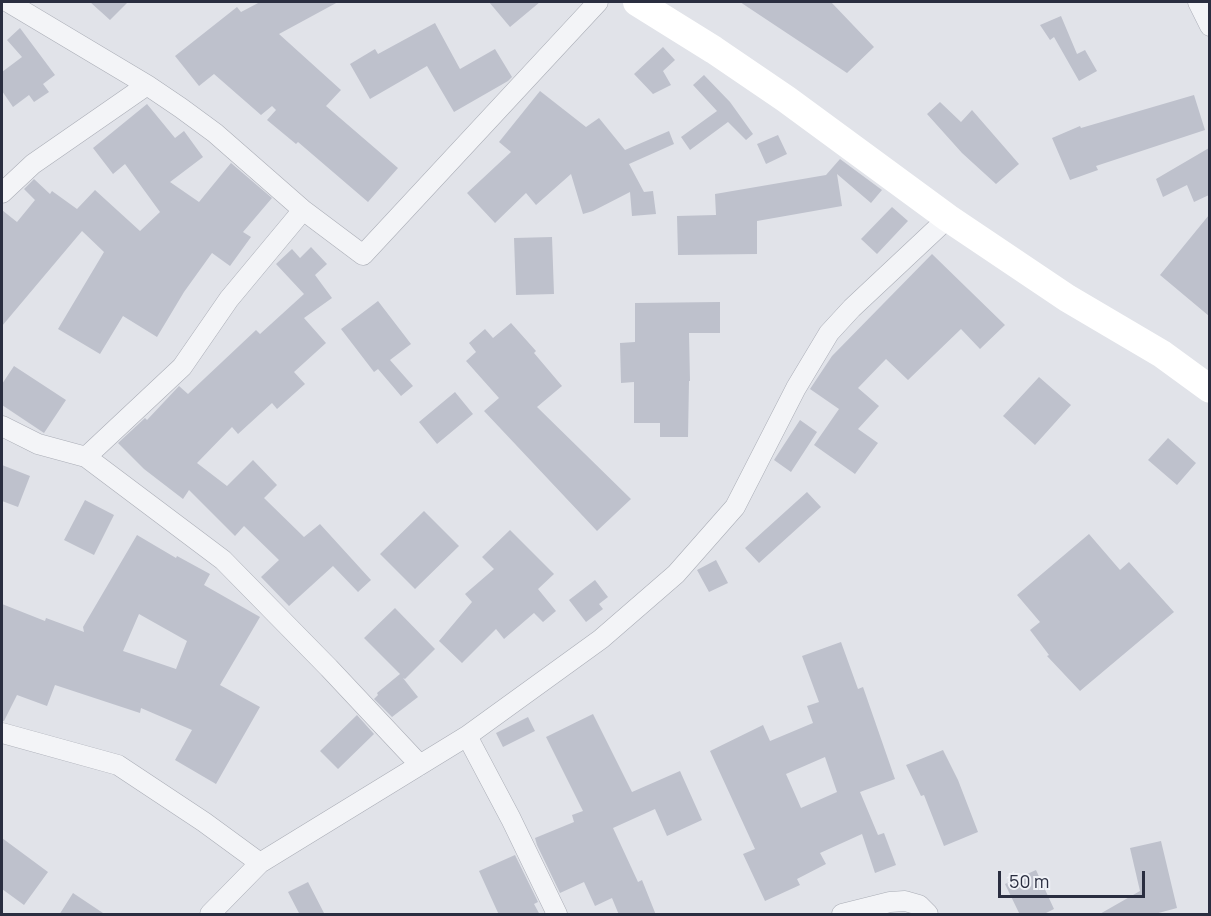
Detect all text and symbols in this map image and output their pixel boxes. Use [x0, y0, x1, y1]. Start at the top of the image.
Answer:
scale bar [1001, 859, 1148, 897]
text: 50 m [1009, 869, 1049, 893]

